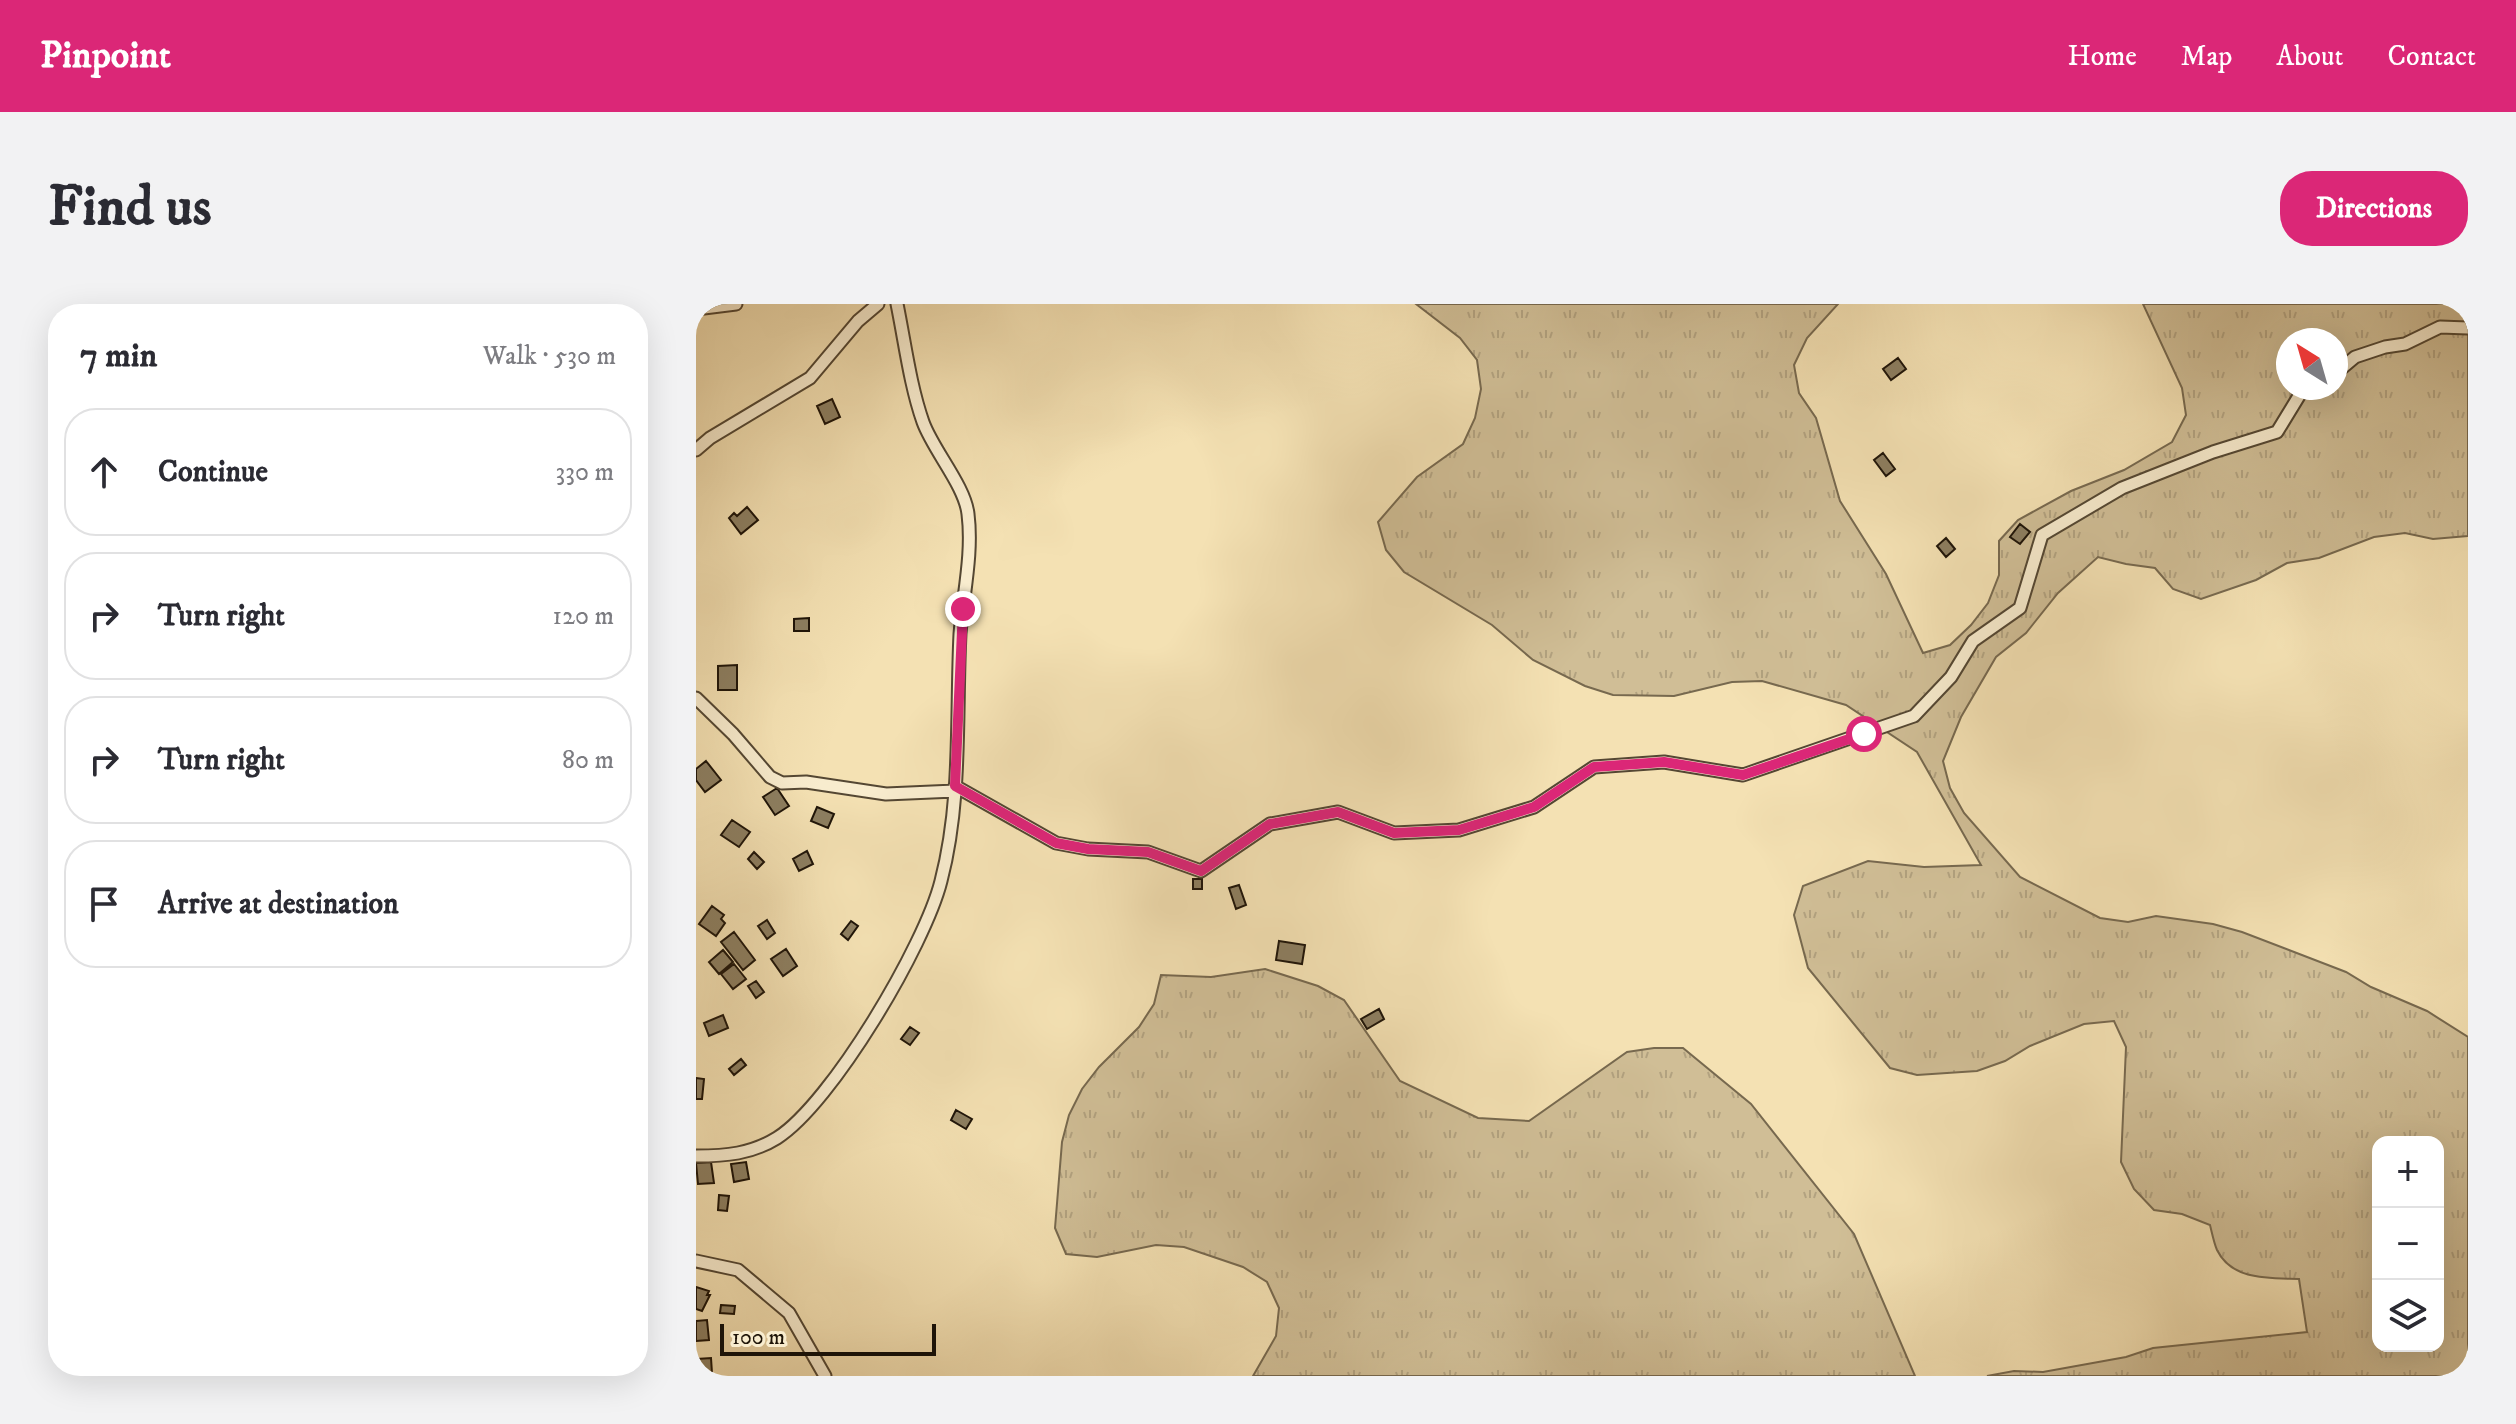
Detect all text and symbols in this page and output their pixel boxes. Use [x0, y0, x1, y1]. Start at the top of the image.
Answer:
text: Pinpoint [40, 32, 171, 80]
text: Home [2068, 39, 2137, 74]
text: Map [2181, 39, 2232, 74]
text: About [2276, 39, 2343, 74]
text: Contact [2387, 39, 2476, 74]
button: Directions [2280, 171, 2468, 246]
text: Find us [48, 173, 212, 243]
north arrow [2276, 328, 2348, 400]
text: 7 min [80, 335, 157, 377]
text: Walk · 530 m [483, 340, 616, 373]
icon: ahead [82, 450, 126, 494]
text: Continue [158, 454, 268, 491]
text: 330 m [556, 456, 614, 489]
route end [945, 591, 981, 627]
icon: right [82, 594, 126, 638]
text: Turn right [158, 598, 285, 635]
text: 120 m [553, 600, 614, 633]
route start [1846, 716, 1882, 752]
icon: right [82, 738, 126, 782]
text: Turn right [158, 742, 285, 779]
text: 80 m [562, 744, 614, 777]
icon: arrive [82, 882, 126, 926]
text: Arrive at destination [158, 886, 399, 923]
map controls [2372, 1136, 2444, 1352]
button: + [2372, 1136, 2444, 1208]
button: − [2372, 1208, 2444, 1280]
button: layers [2372, 1280, 2444, 1352]
scale bar [720, 1320, 936, 1356]
text: 100 m [732, 1324, 785, 1351]

